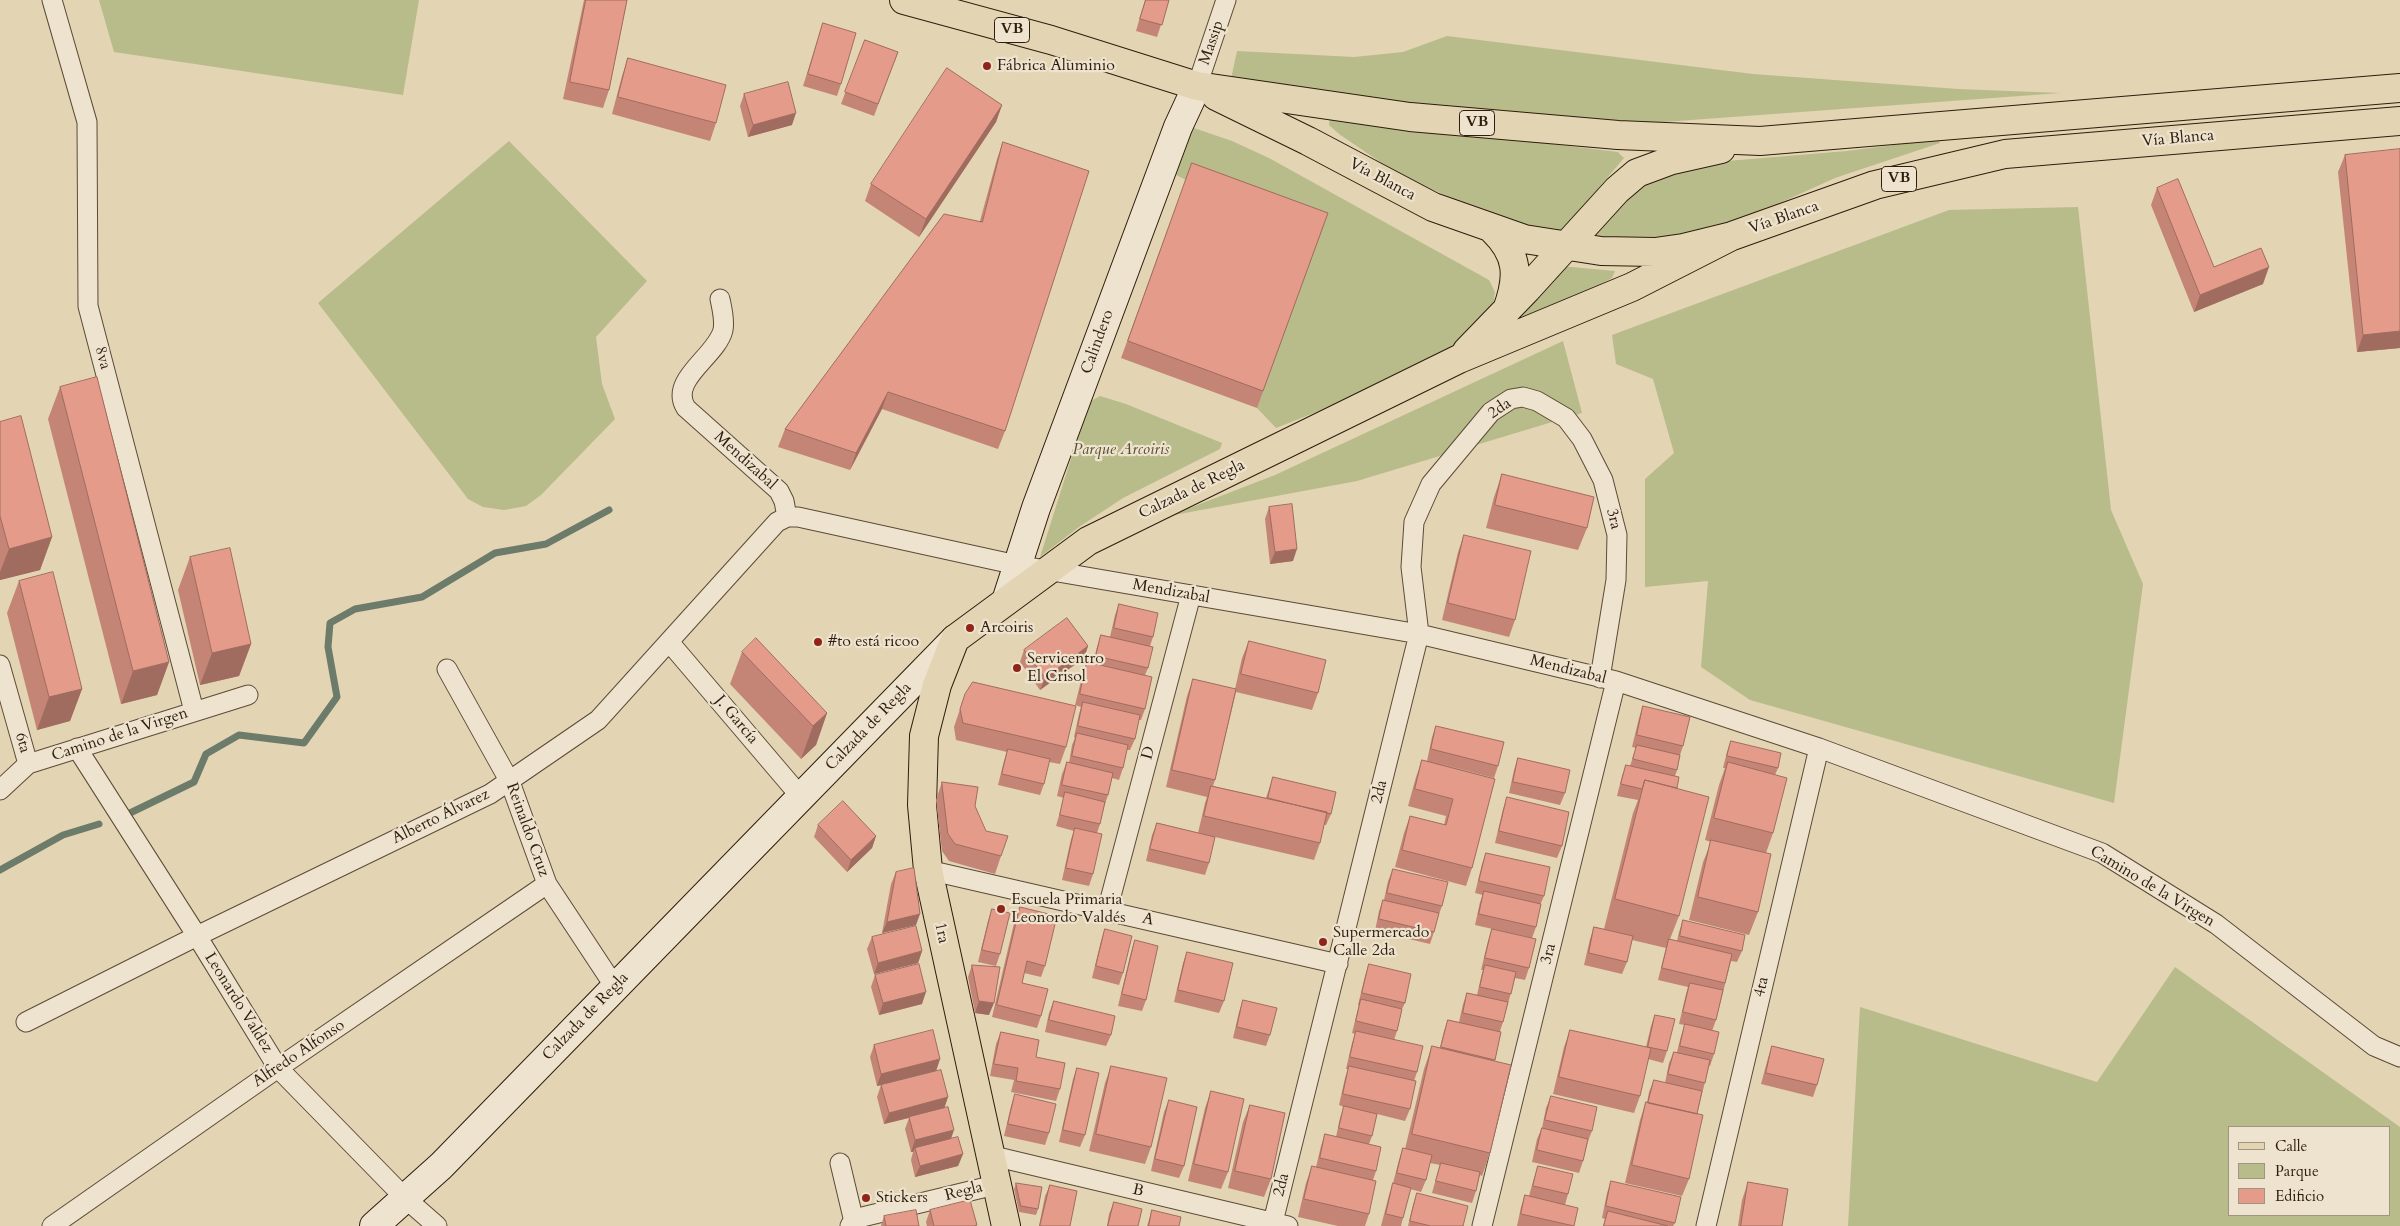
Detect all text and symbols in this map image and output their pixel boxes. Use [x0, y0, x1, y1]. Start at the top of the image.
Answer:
road number: VB [994, 18, 1030, 42]
street label: Massip [1195, 18, 1229, 68]
place label: Fábrica Aluminio [997, 56, 1115, 76]
marker: Fábrica Aluminio [981, 60, 993, 72]
road number: VB [1460, 110, 1494, 136]
street label: Vía Blanca [2141, 126, 2215, 152]
street label: Vía Blanca [1345, 154, 1419, 206]
road number: VB [1882, 166, 1916, 192]
street label: Vía Blanca [1747, 197, 1821, 239]
street label: Calindero [1078, 307, 1118, 377]
street label: 8va [90, 344, 114, 372]
street label: 2da [1485, 394, 1515, 424]
street label: Mendizabal [710, 428, 780, 494]
park label: Parque Arcoiris [1073, 440, 1169, 460]
street label: Calzada de Regla [1136, 456, 1248, 524]
street label: 3ra [1601, 507, 1625, 531]
street label: Mendizabal [1131, 576, 1211, 608]
place label: Arcoiris [980, 618, 1033, 638]
marker: Arcoiris [964, 622, 976, 634]
place label: #to está ricoo [828, 632, 919, 652]
marker: #to está ricoo [812, 636, 824, 648]
place label: Servicentro El Crisol [1027, 649, 1104, 687]
street label: Mendizabal [1528, 651, 1608, 689]
marker: Servicentro El Crisol [1011, 662, 1023, 674]
street label: Calzada de Regla [822, 679, 916, 775]
street label: J. García [710, 692, 762, 748]
street label: Camino de la Virgen [50, 704, 190, 766]
street label: 6ta [10, 731, 34, 755]
street label: D [1138, 744, 1160, 762]
street label: 2da [1368, 778, 1392, 806]
street label: Reinaldo Cruz [501, 780, 553, 880]
street label: Alberto Álvarez [389, 785, 493, 849]
street label: Camino de la Virgen [2086, 842, 2218, 932]
place label: Escuela Primaria Leonordo Valdés [1011, 890, 1126, 928]
marker: Escuela Primaria Leonordo Valdés [995, 903, 1007, 915]
street label: A [1140, 909, 1156, 931]
street label: 1ra [929, 921, 953, 945]
place label: Supermercado Calle 2da [1333, 923, 1429, 961]
marker: Supermercado Calle 2da [1317, 936, 1329, 948]
street label: 3ra [1537, 942, 1561, 966]
street label: Leonardo Valdez [200, 949, 276, 1057]
street label: Calzada de Regla [539, 969, 633, 1065]
street label: 4ta [1750, 975, 1774, 999]
street label: Alfredo Alfonso [249, 1016, 349, 1092]
legend [2228, 1126, 2390, 1216]
text: Calle [2275, 1136, 2307, 1156]
text: Parque [2275, 1161, 2319, 1181]
street label: 2da [1270, 1171, 1294, 1199]
street label: Regla [943, 1178, 985, 1206]
street label: B [1131, 1180, 1145, 1202]
text: Edificio [2275, 1186, 2324, 1206]
place label: Stickers [876, 1188, 928, 1208]
marker: Stickers [860, 1192, 872, 1204]

